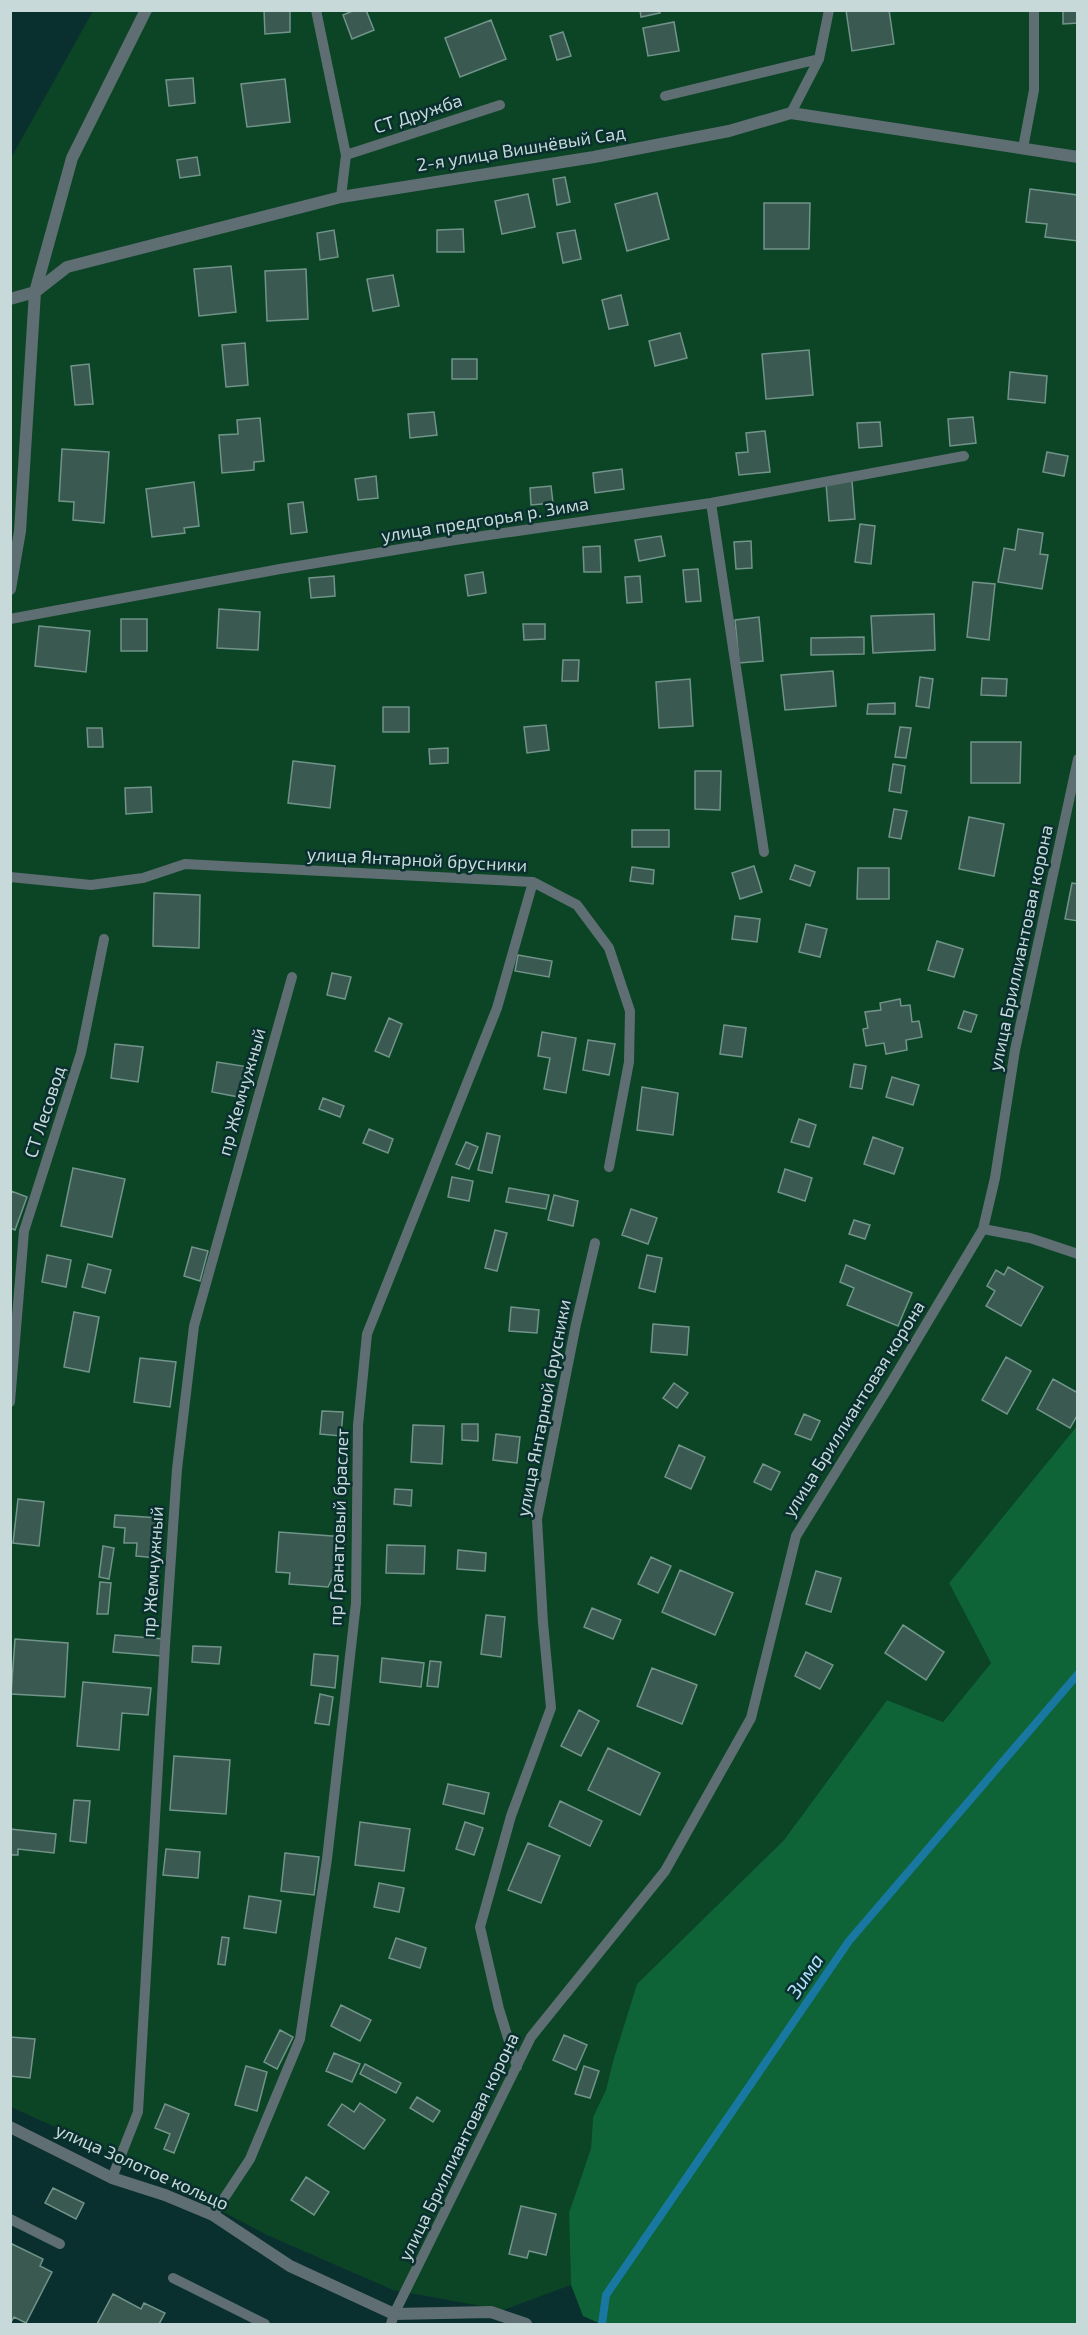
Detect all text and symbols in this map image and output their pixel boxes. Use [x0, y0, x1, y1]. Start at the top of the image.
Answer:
street label: СТ Дружба [371, 88, 465, 138]
street label: 2-я улица Вишнёвый Сад [415, 121, 627, 175]
street label: улица предгорья р. Зима [380, 492, 590, 546]
street label: улица Бриллиантовая корона [983, 823, 1057, 1073]
street label: улица Янтарной брусники [306, 842, 528, 876]
street label: пр Жемчужный [212, 1025, 270, 1158]
street label: СТ Лесовод [19, 1063, 69, 1161]
street label: улица Бриллиантовая корона [777, 1296, 929, 1521]
street label: улица Янтарной брусники [511, 1297, 575, 1518]
street label: пр Гранатовый браслет [324, 1428, 352, 1626]
street label: пр Жемчужный [136, 1506, 168, 1638]
water label: Зима [780, 1949, 828, 2003]
street label: улица Бриллиантовая корона [393, 2029, 523, 2264]
street label: улица Золотое кольцо [52, 2118, 232, 2214]

